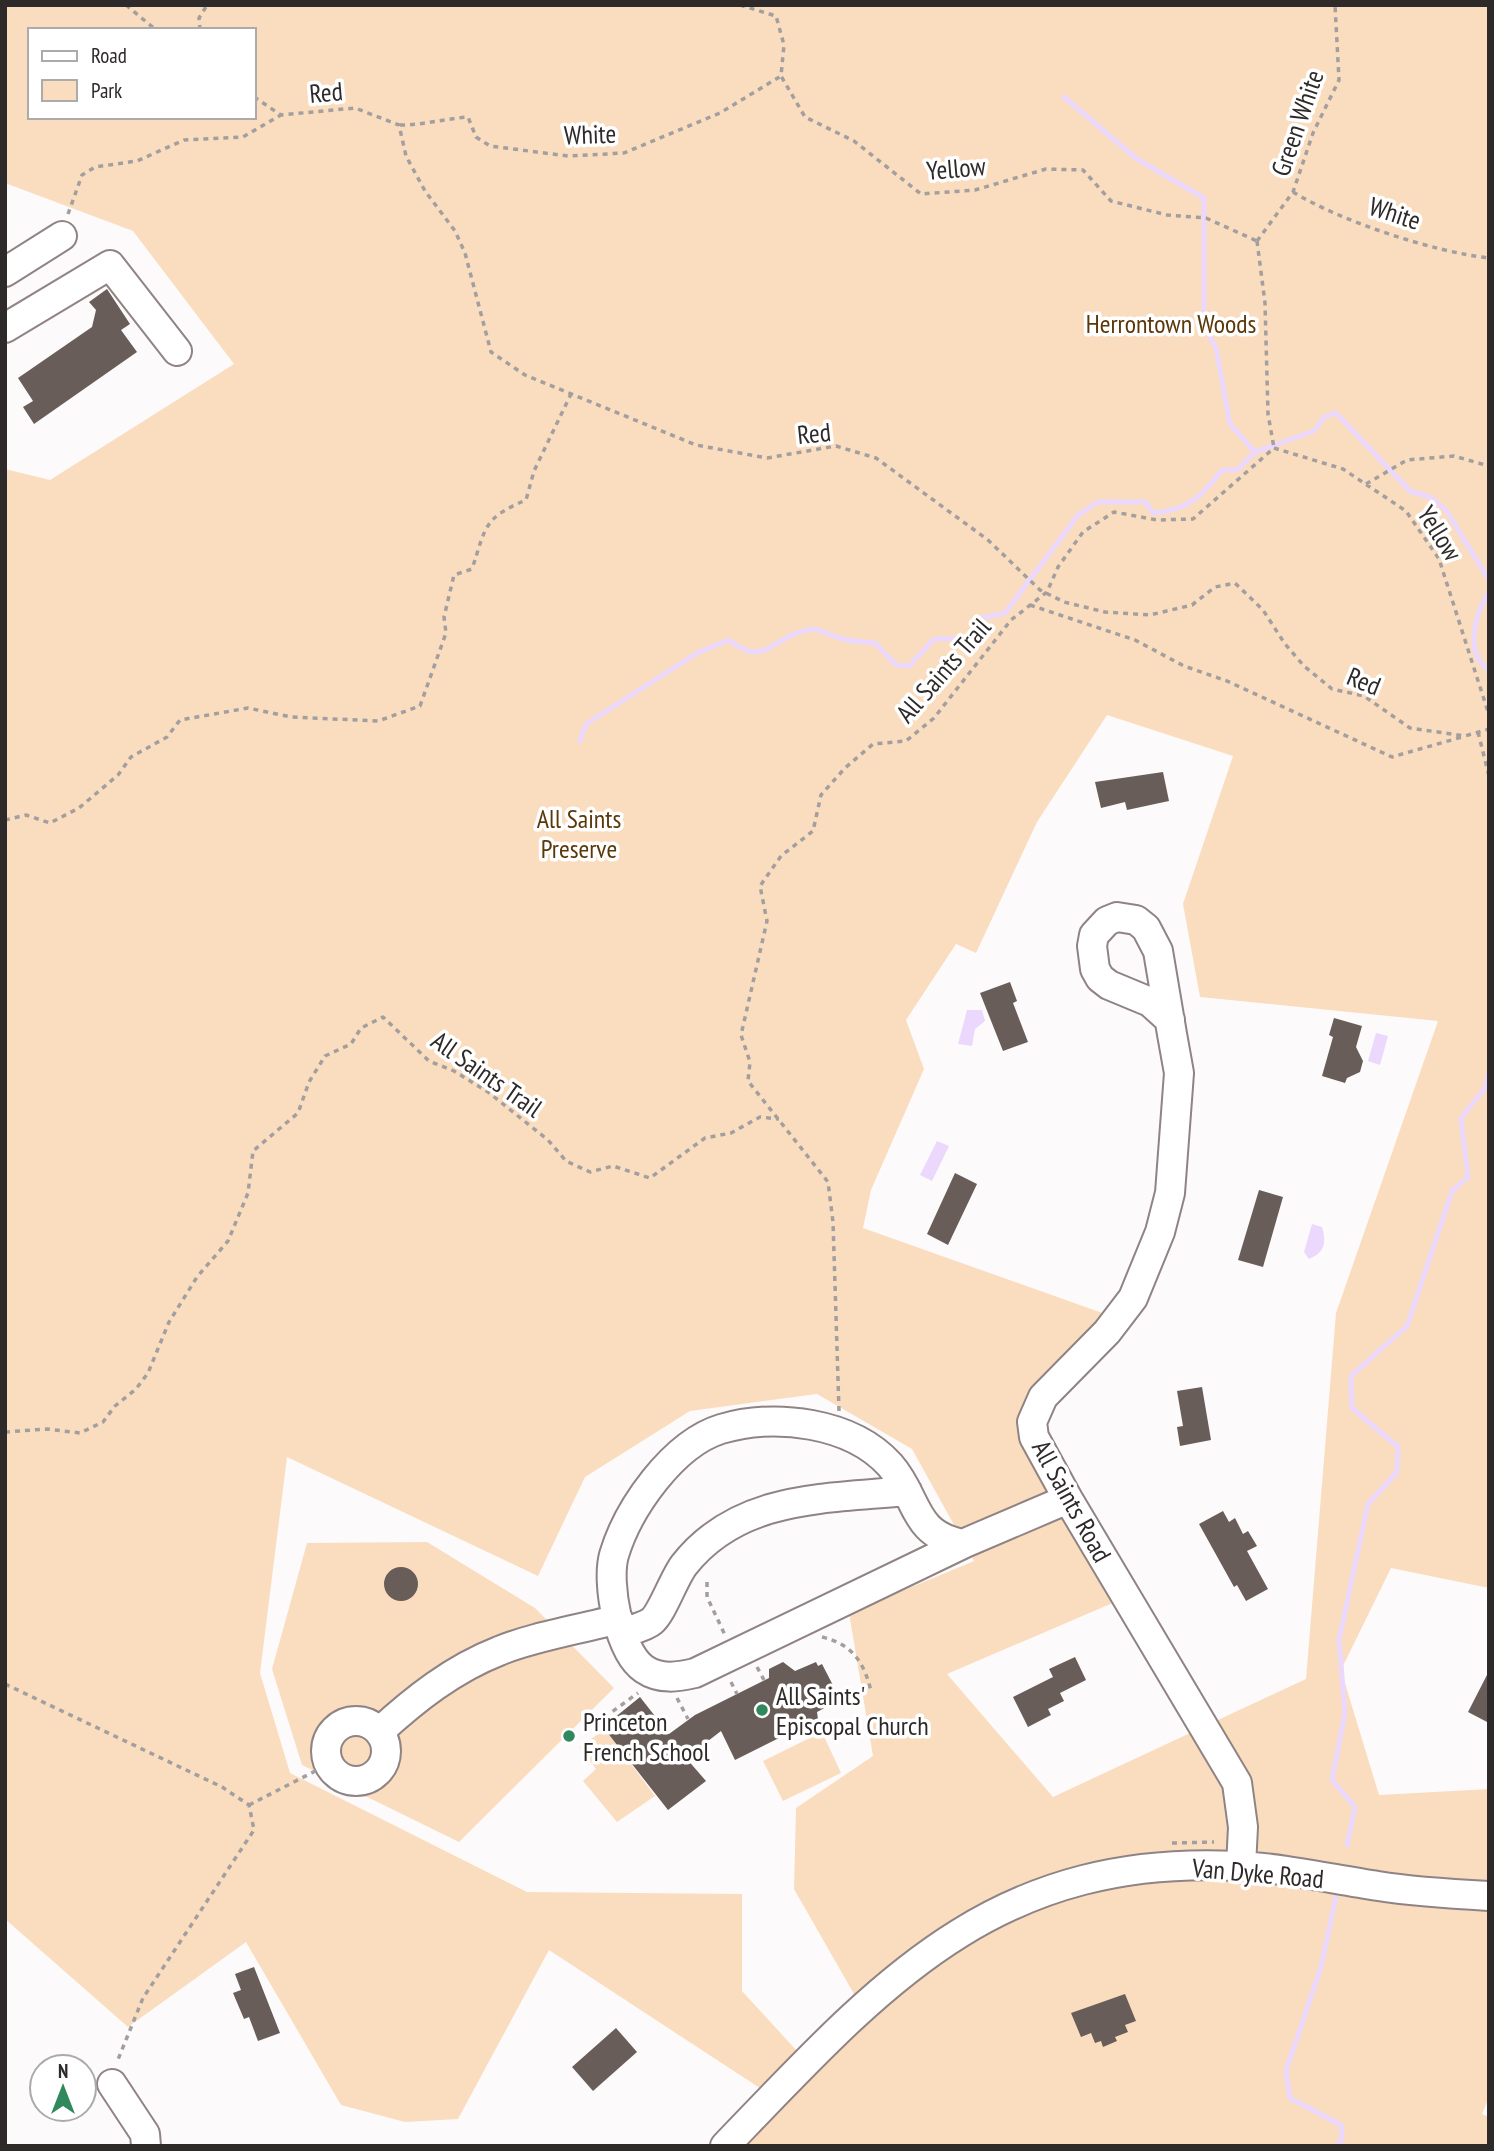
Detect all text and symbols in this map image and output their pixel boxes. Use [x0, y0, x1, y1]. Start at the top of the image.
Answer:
legend [28, 28, 256, 119]
text: Road [91, 42, 127, 69]
street label: Green White [1264, 66, 1330, 180]
street label: Red [308, 74, 344, 110]
text: Park [91, 77, 122, 104]
street label: White [563, 117, 617, 151]
street label: Yellow [925, 149, 988, 187]
street label: White [1365, 189, 1425, 237]
park label: Herrontown Woods [1086, 307, 1256, 340]
street label: Red [796, 415, 832, 451]
street label: Yellow [1410, 499, 1470, 567]
street label: All Saints Trail [889, 611, 997, 729]
street label: Red [1342, 659, 1386, 703]
park label: All Saints Preserve [537, 802, 621, 865]
street label: All Saints Trail [425, 1024, 549, 1124]
street label: All Saints Road [1025, 1434, 1119, 1568]
place label: All Saints' Episcopal Church [776, 1679, 929, 1742]
marker: All Saints' Episcopal Church [754, 1702, 770, 1718]
place label: Princeton French School [583, 1705, 710, 1768]
marker: Princeton French School [561, 1728, 577, 1744]
street label: Van Dyke Road [1190, 1851, 1325, 1895]
north arrow [28, 2053, 98, 2123]
text: N [58, 2059, 68, 2083]

